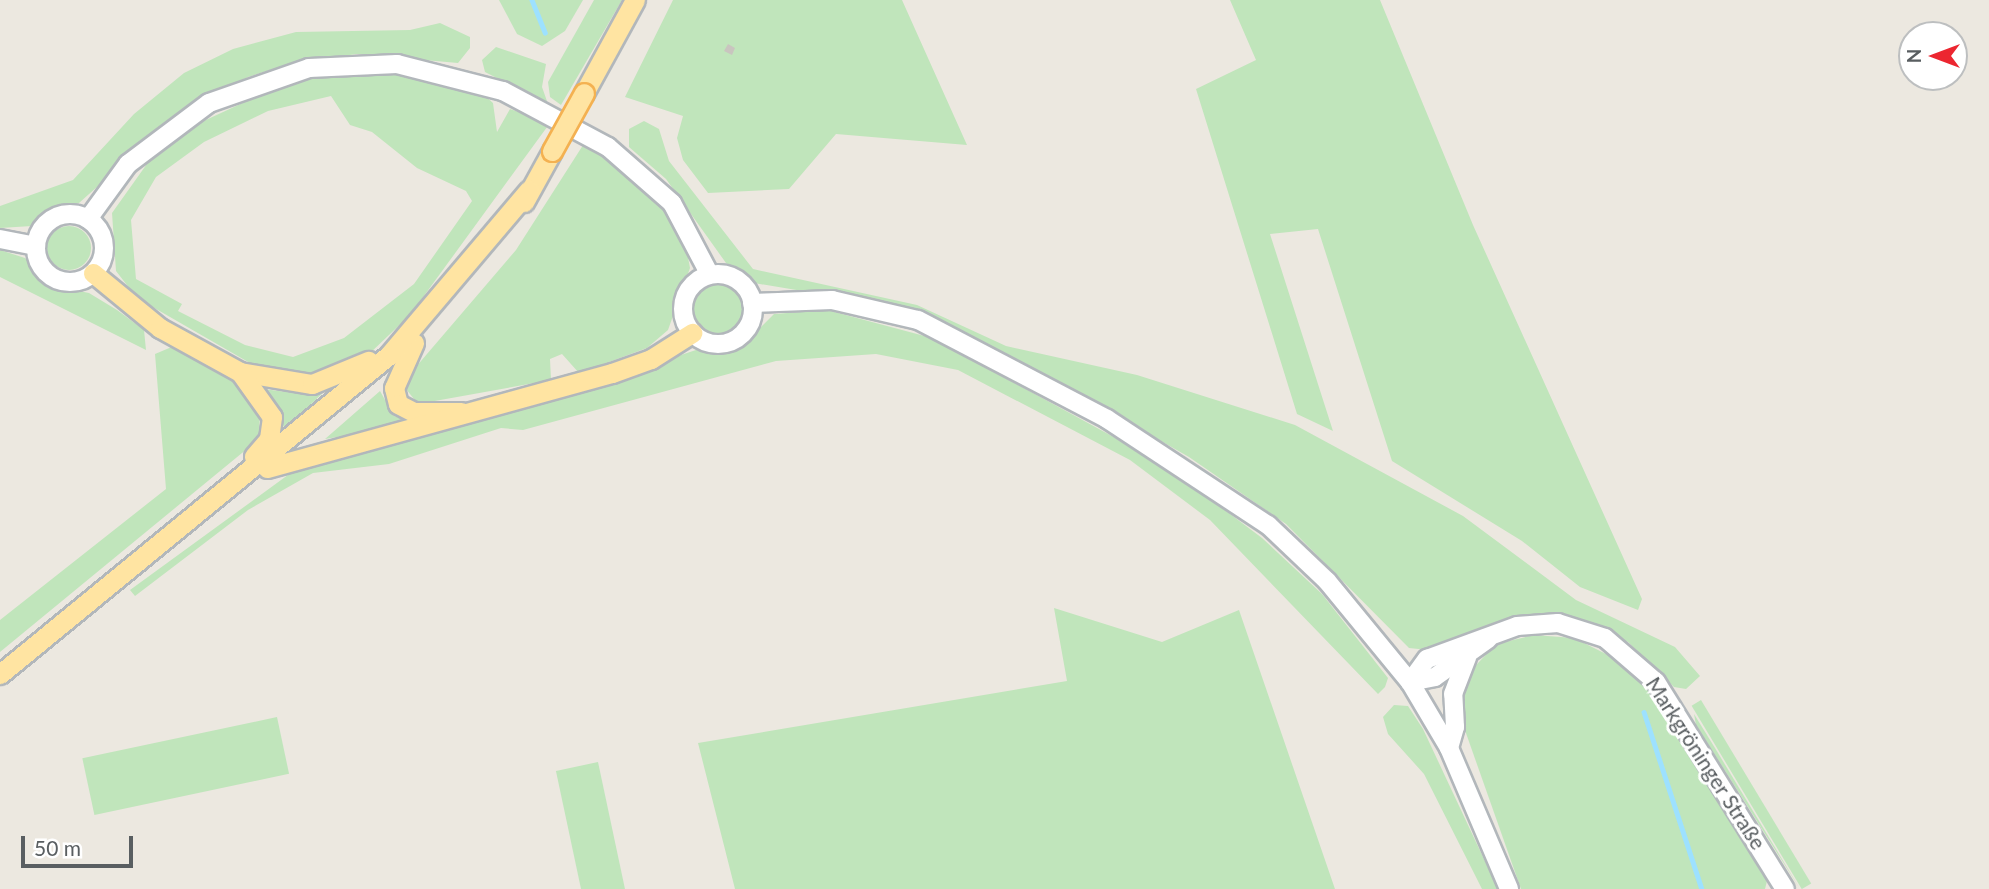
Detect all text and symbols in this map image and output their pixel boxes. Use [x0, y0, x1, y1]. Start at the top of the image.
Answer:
north arrow [1898, 21, 1968, 91]
text: N [1902, 49, 1925, 63]
street label: Markgröninger Straße [1641, 672, 1771, 854]
scale bar [24, 822, 136, 866]
text: 50 m [34, 835, 81, 860]

